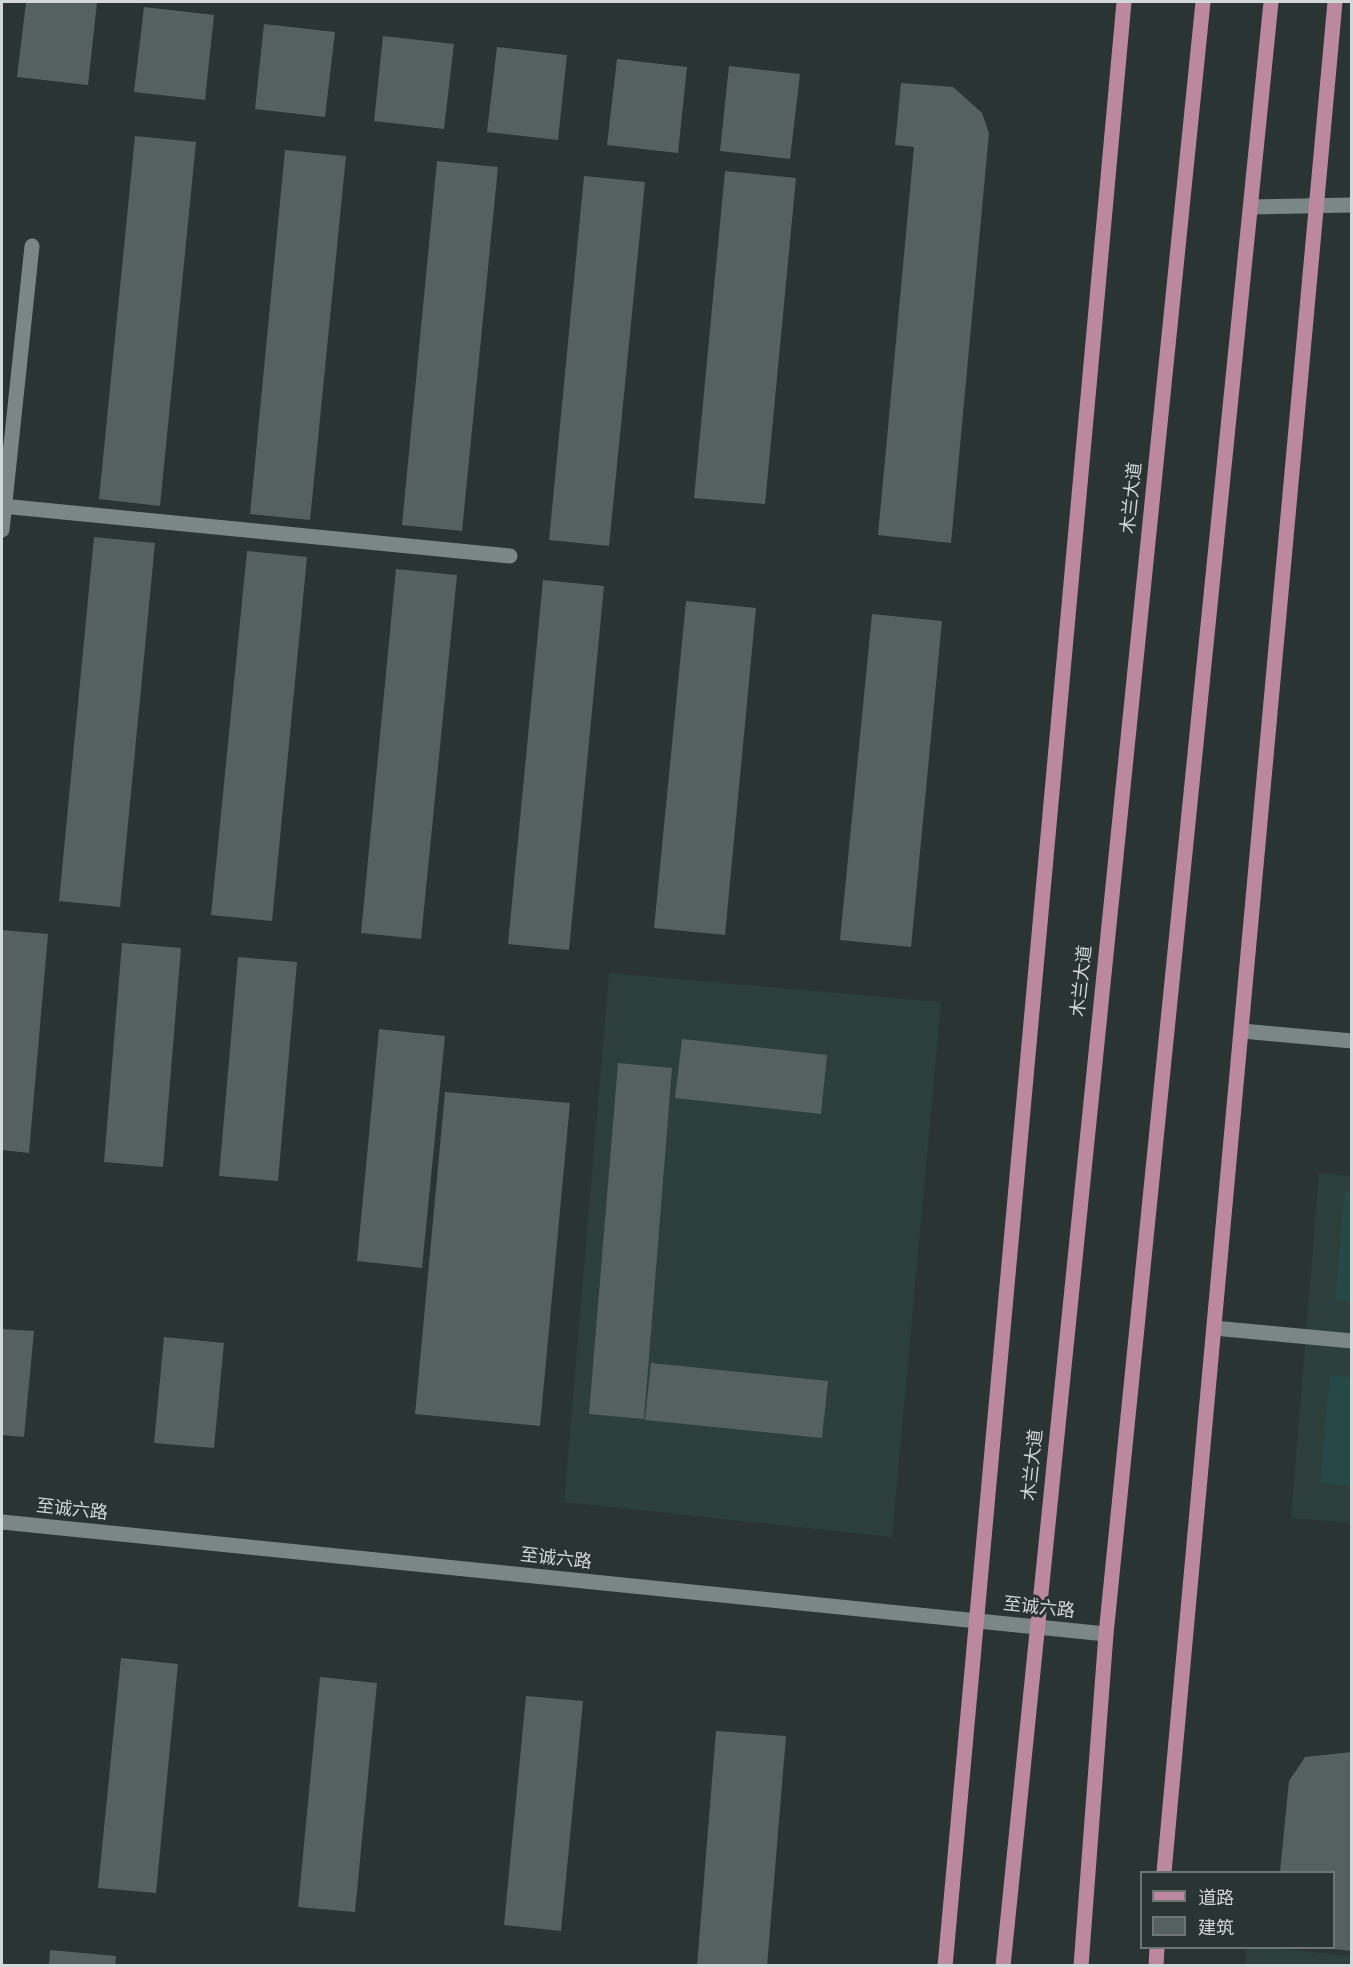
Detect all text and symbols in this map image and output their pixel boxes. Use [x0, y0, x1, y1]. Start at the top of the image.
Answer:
street label: 木兰大道 [1117, 461, 1147, 535]
street label: 木兰大道 [1067, 944, 1097, 1018]
street label: 木兰大道 [1018, 1428, 1048, 1502]
street label: 至诚六路 [35, 1495, 109, 1525]
street label: 至诚六路 [519, 1544, 593, 1574]
street label: 至诚六路 [1002, 1593, 1076, 1623]
legend [1140, 1871, 1335, 1949]
text: 道路 [1198, 1886, 1234, 1909]
text: 建筑 [1198, 1916, 1234, 1939]

